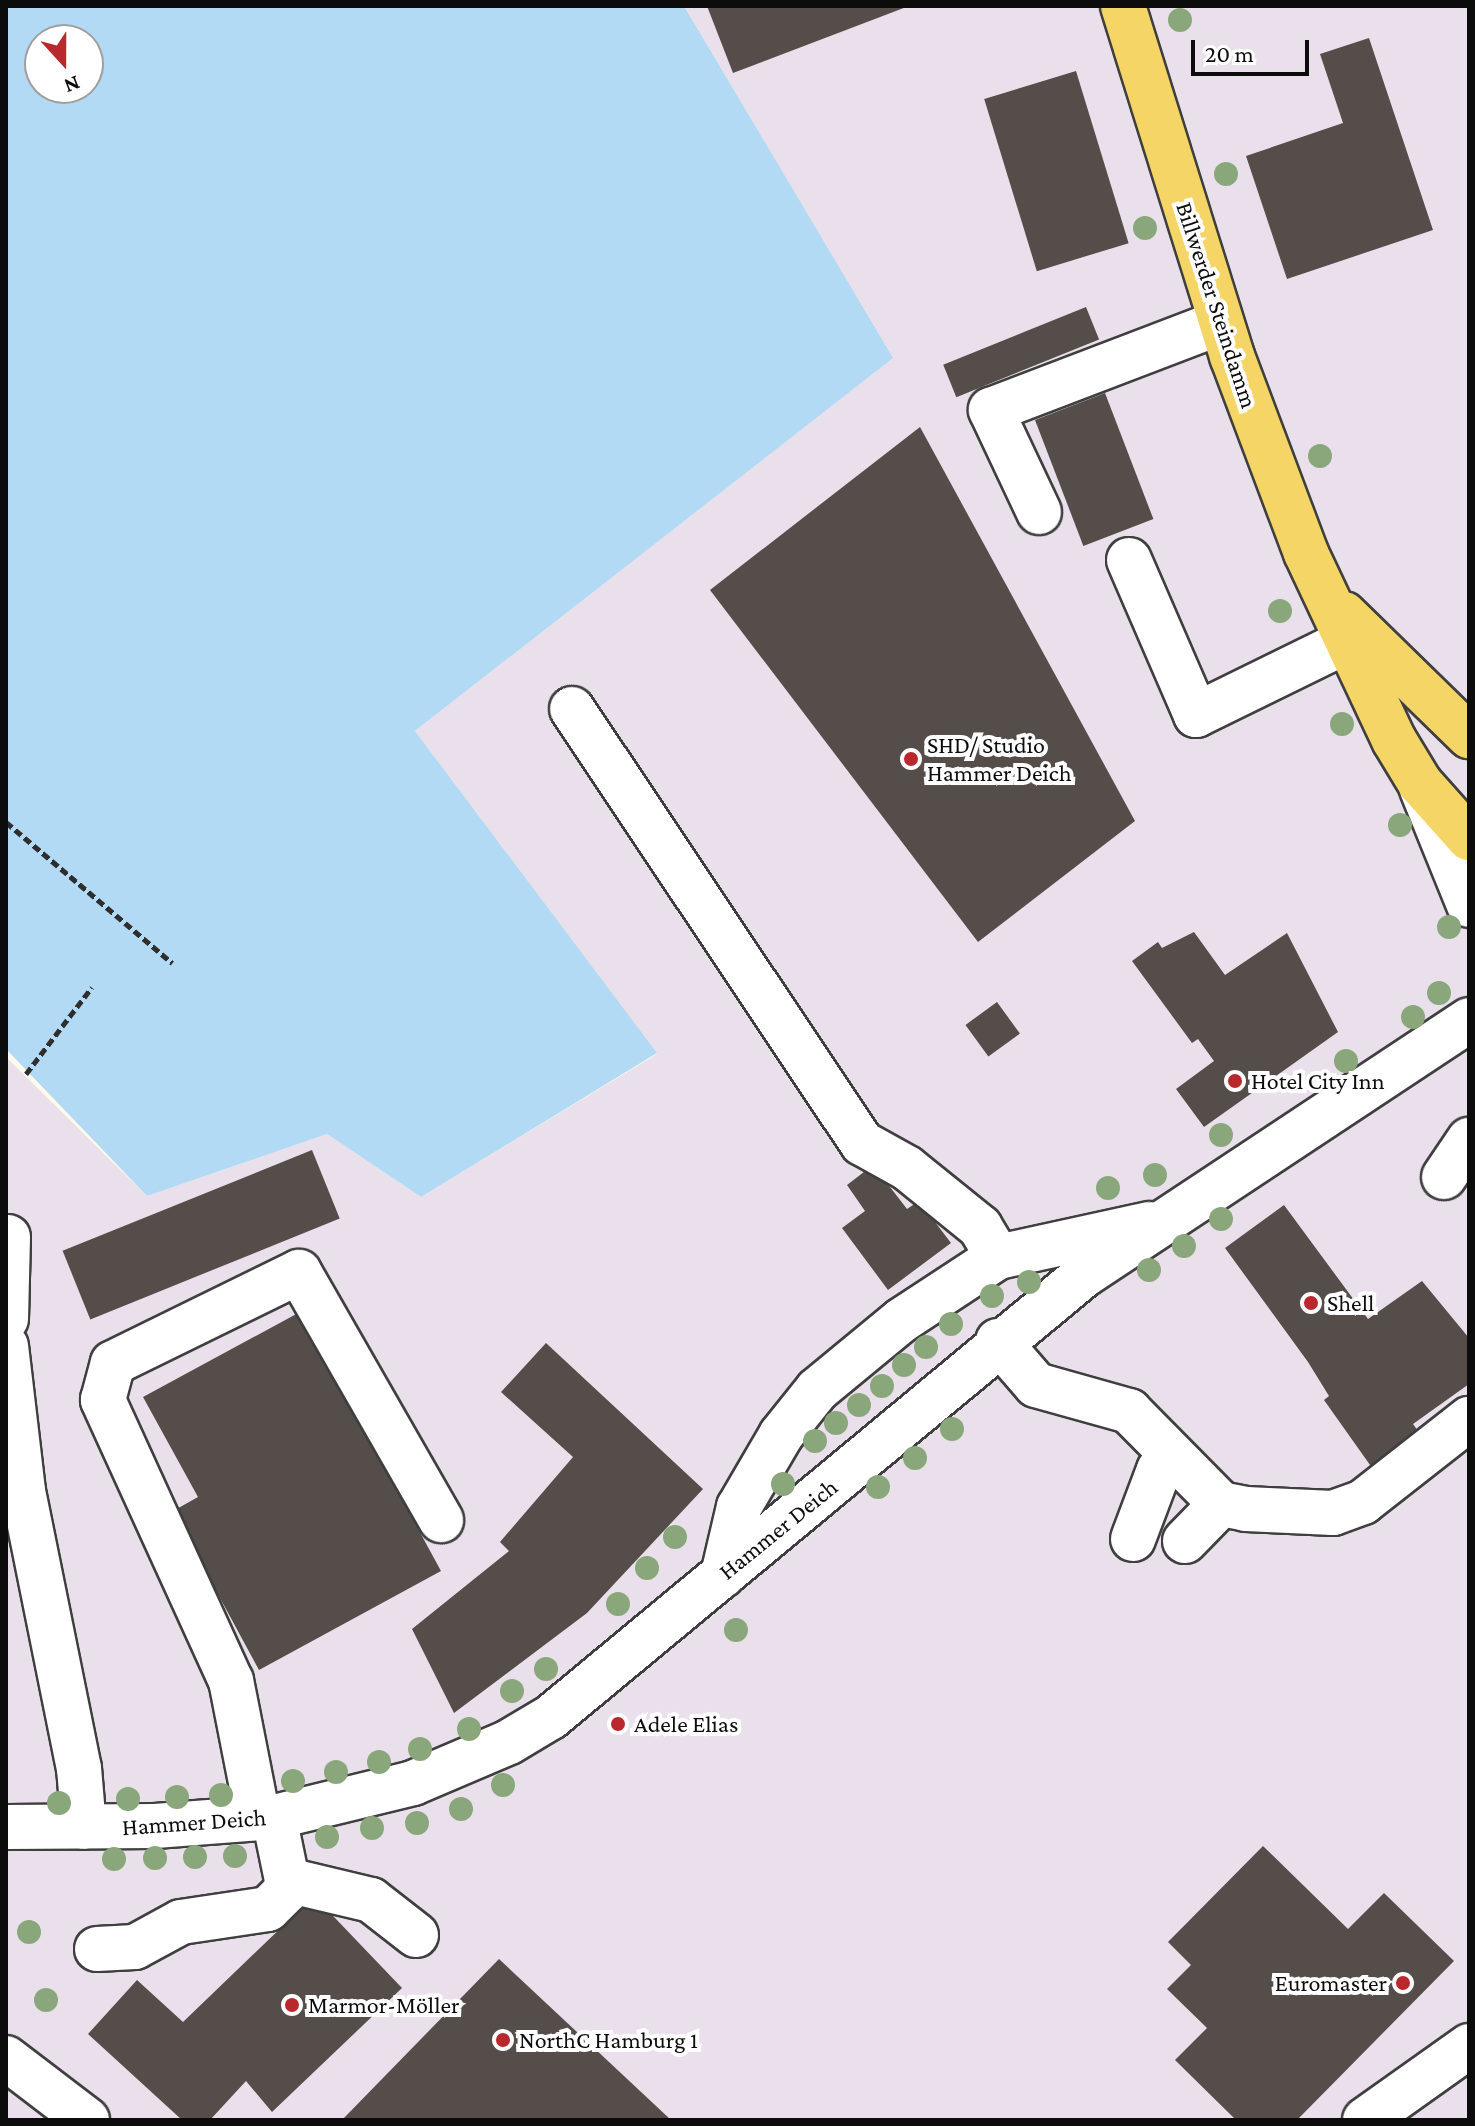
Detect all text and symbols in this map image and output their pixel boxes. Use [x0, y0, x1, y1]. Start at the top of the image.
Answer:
north arrow [24, 24, 104, 104]
scale bar [1195, 24, 1313, 74]
text: 20 m [1205, 40, 1254, 67]
text: N [61, 71, 84, 99]
street label: Billwerder Steindamm [1170, 198, 1264, 412]
place label: SHD/ Studio Hammer Deich [927, 731, 1072, 787]
marker: SHD/ Studio Hammer Deich [902, 750, 920, 768]
place label: Hotel City Inn [1251, 1067, 1385, 1095]
marker: Hotel City Inn [1226, 1072, 1244, 1090]
place label: Shell [1327, 1289, 1374, 1317]
marker: Shell [1302, 1294, 1320, 1312]
street label: Hammer Deich [713, 1472, 843, 1586]
place label: Adele Elias [634, 1710, 738, 1738]
marker: Adele Elias [609, 1715, 627, 1733]
street label: Hammer Deich [121, 1803, 267, 1841]
place label: Euromaster [1275, 1969, 1387, 1997]
marker: Euromaster [1394, 1974, 1412, 1992]
place label: Marmor-Möller [308, 1991, 460, 2019]
marker: Marmor-Möller [283, 1996, 301, 2014]
place label: NorthC Hamburg 1 [519, 2026, 698, 2054]
marker: NorthC Hamburg 1 [494, 2031, 512, 2049]

